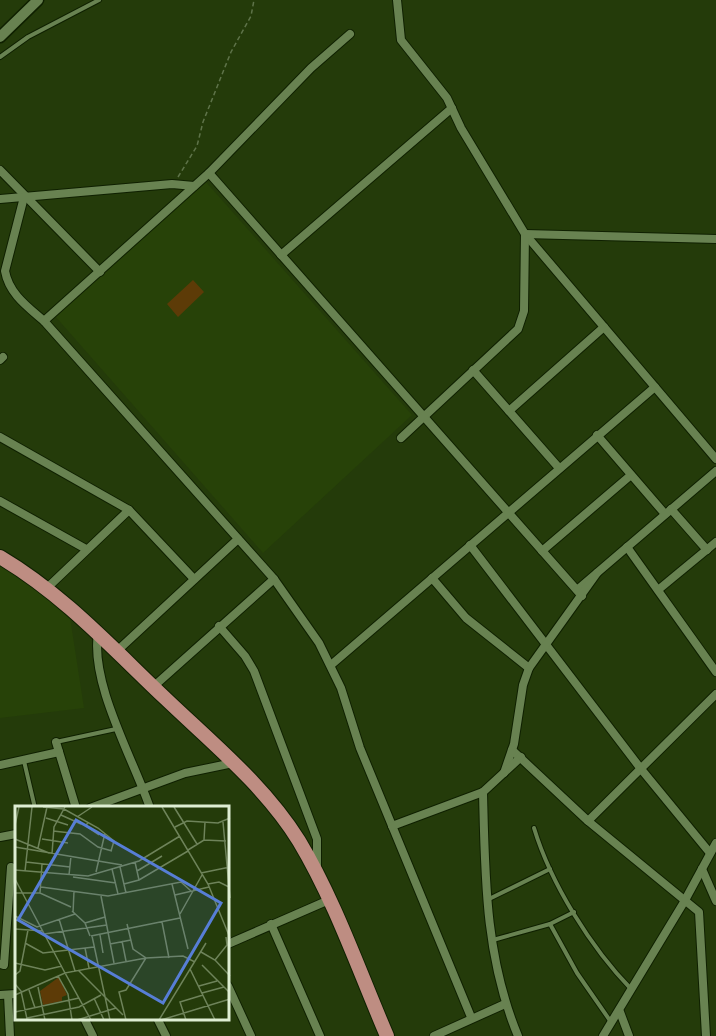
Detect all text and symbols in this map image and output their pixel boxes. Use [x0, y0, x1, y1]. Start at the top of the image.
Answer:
inset map [15, 806, 230, 1021]

